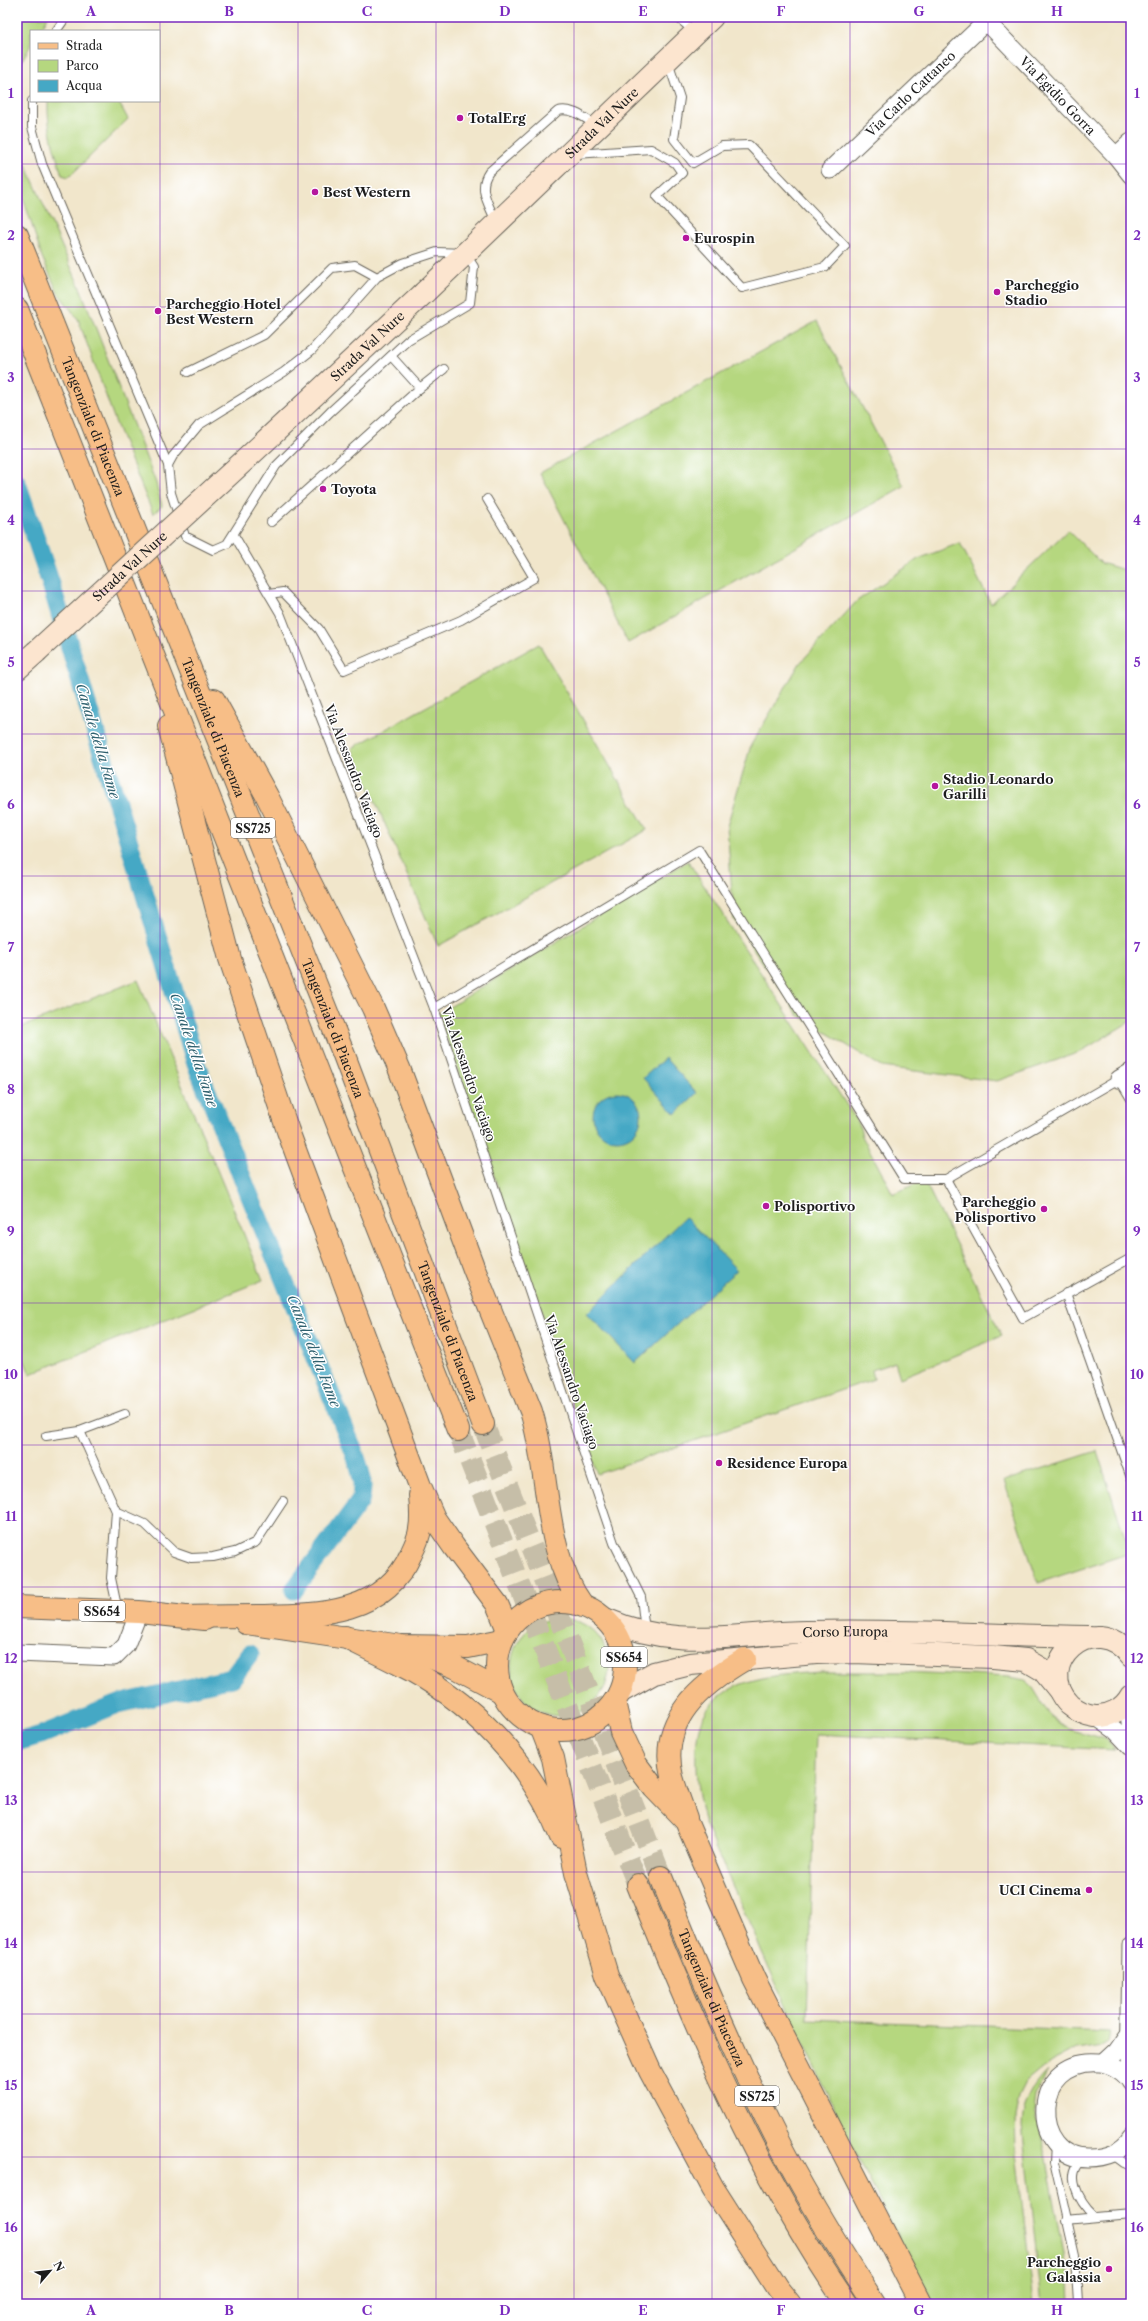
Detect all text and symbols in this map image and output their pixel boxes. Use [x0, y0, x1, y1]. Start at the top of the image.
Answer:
text: A [85, 3, 97, 19]
text: B [224, 3, 234, 19]
text: C [362, 3, 372, 19]
text: D [499, 3, 511, 19]
text: E [638, 3, 648, 19]
text: F [777, 3, 786, 19]
text: G [913, 3, 925, 19]
text: H [1051, 3, 1063, 19]
legend [30, 30, 160, 102]
text: Strada [66, 38, 103, 53]
street label: Via Carlo Cattaneo [862, 47, 959, 141]
street label: Via Egidio Gorra [1016, 52, 1099, 138]
text: Parco [66, 58, 99, 73]
text: Acqua [65, 78, 103, 93]
street label: Strada Val Nure [562, 84, 642, 162]
text: 1 [8, 85, 14, 101]
text: 1 [1134, 85, 1140, 101]
place label: TotalErg [468, 110, 526, 126]
marker: TotalErg [455, 113, 465, 123]
place label: Best Western [323, 184, 411, 200]
marker: Best Western [310, 187, 320, 197]
text: 2 [7, 227, 15, 243]
text: 2 [1133, 227, 1141, 243]
place label: Eurospin [694, 230, 755, 246]
marker: Eurospin [681, 233, 691, 243]
place label: Parcheggio Stadio [1005, 277, 1079, 308]
marker: Parcheggio Stadio [992, 287, 1002, 297]
place label: Parcheggio Hotel Best Western [166, 296, 281, 327]
marker: Parcheggio Hotel Best Western [153, 306, 163, 316]
street label: Strada Val Nure [327, 307, 408, 384]
street label: Tangenziale di Piacenza [58, 354, 128, 498]
text: 3 [7, 369, 15, 385]
text: 3 [1133, 369, 1141, 385]
place label: Toyota [331, 481, 377, 497]
marker: Toyota [318, 484, 328, 494]
text: 4 [7, 512, 15, 528]
text: 4 [1133, 512, 1141, 528]
street label: Strada Val Nure [89, 528, 170, 604]
text: 5 [7, 654, 15, 670]
text: 5 [1133, 654, 1141, 670]
street label: Tangenziale di Piacenza [178, 655, 248, 799]
water label: Canale della Fame [72, 681, 124, 802]
street label: Via Alessandro Vaciago [321, 701, 387, 840]
place label: Stadio Leonardo Garilli [943, 771, 1053, 802]
marker: Stadio Leonardo Garilli [930, 781, 940, 791]
text: 6 [7, 796, 15, 812]
text: 6 [1133, 796, 1141, 812]
road number: SS725 [231, 818, 275, 838]
text: 7 [8, 939, 15, 955]
text: 7 [1134, 939, 1141, 955]
street label: Tangenziale di Piacenza [298, 956, 368, 1100]
water label: Canale della Fame [166, 990, 222, 1111]
street label: Via Alessandro Vaciago [438, 1003, 500, 1144]
text: 8 [7, 1081, 15, 1097]
text: 8 [1133, 1081, 1141, 1097]
place label: Parcheggio Polisportivo [955, 1194, 1036, 1225]
place label: Polisportivo [774, 1198, 855, 1214]
marker: Polisportivo [761, 1201, 771, 1211]
marker: Parcheggio Polisportivo [1039, 1204, 1049, 1214]
text: 9 [7, 1223, 15, 1239]
text: 9 [1133, 1223, 1141, 1239]
street label: Tangenziale di Piacenza [414, 1259, 482, 1404]
water label: Canale della Fame [283, 1292, 345, 1411]
street label: Via Alessandro Vaciago [541, 1311, 603, 1452]
text: 10 [4, 1366, 18, 1382]
text: 10 [1130, 1366, 1144, 1382]
place label: Residence Europa [727, 1455, 848, 1471]
marker: Residence Europa [714, 1458, 724, 1468]
text: 11 [5, 1508, 17, 1524]
text: 11 [1131, 1508, 1143, 1524]
road number: SS654 [79, 1601, 125, 1621]
street label: Corso Europa [802, 1623, 888, 1640]
road number: SS654 [601, 1647, 647, 1667]
text: 12 [4, 1650, 18, 1666]
text: 12 [1130, 1650, 1144, 1666]
text: 13 [4, 1792, 18, 1808]
text: 13 [1130, 1792, 1144, 1808]
place label: UCI Cinema [999, 1882, 1081, 1898]
marker: UCI Cinema [1084, 1885, 1094, 1895]
street label: Tangenziale di Piacenza [675, 1927, 749, 2069]
text: 14 [4, 1935, 18, 1951]
text: 14 [1130, 1935, 1144, 1951]
text: 15 [4, 2077, 18, 2093]
text: 15 [1130, 2077, 1144, 2093]
road number: SS725 [735, 2086, 779, 2106]
text: 16 [4, 2219, 18, 2235]
text: 16 [1130, 2219, 1144, 2235]
north arrow [30, 2251, 70, 2291]
place label: Parcheggio Galassia [1027, 2254, 1101, 2285]
text: N [50, 2259, 67, 2274]
marker: Parcheggio Galassia [1104, 2264, 1114, 2274]
text: A [85, 2302, 97, 2318]
text: B [224, 2302, 234, 2318]
text: C [362, 2302, 372, 2318]
text: D [499, 2302, 511, 2318]
text: E [638, 2302, 648, 2318]
text: F [777, 2302, 786, 2318]
text: G [913, 2302, 925, 2318]
text: H [1051, 2302, 1063, 2318]

